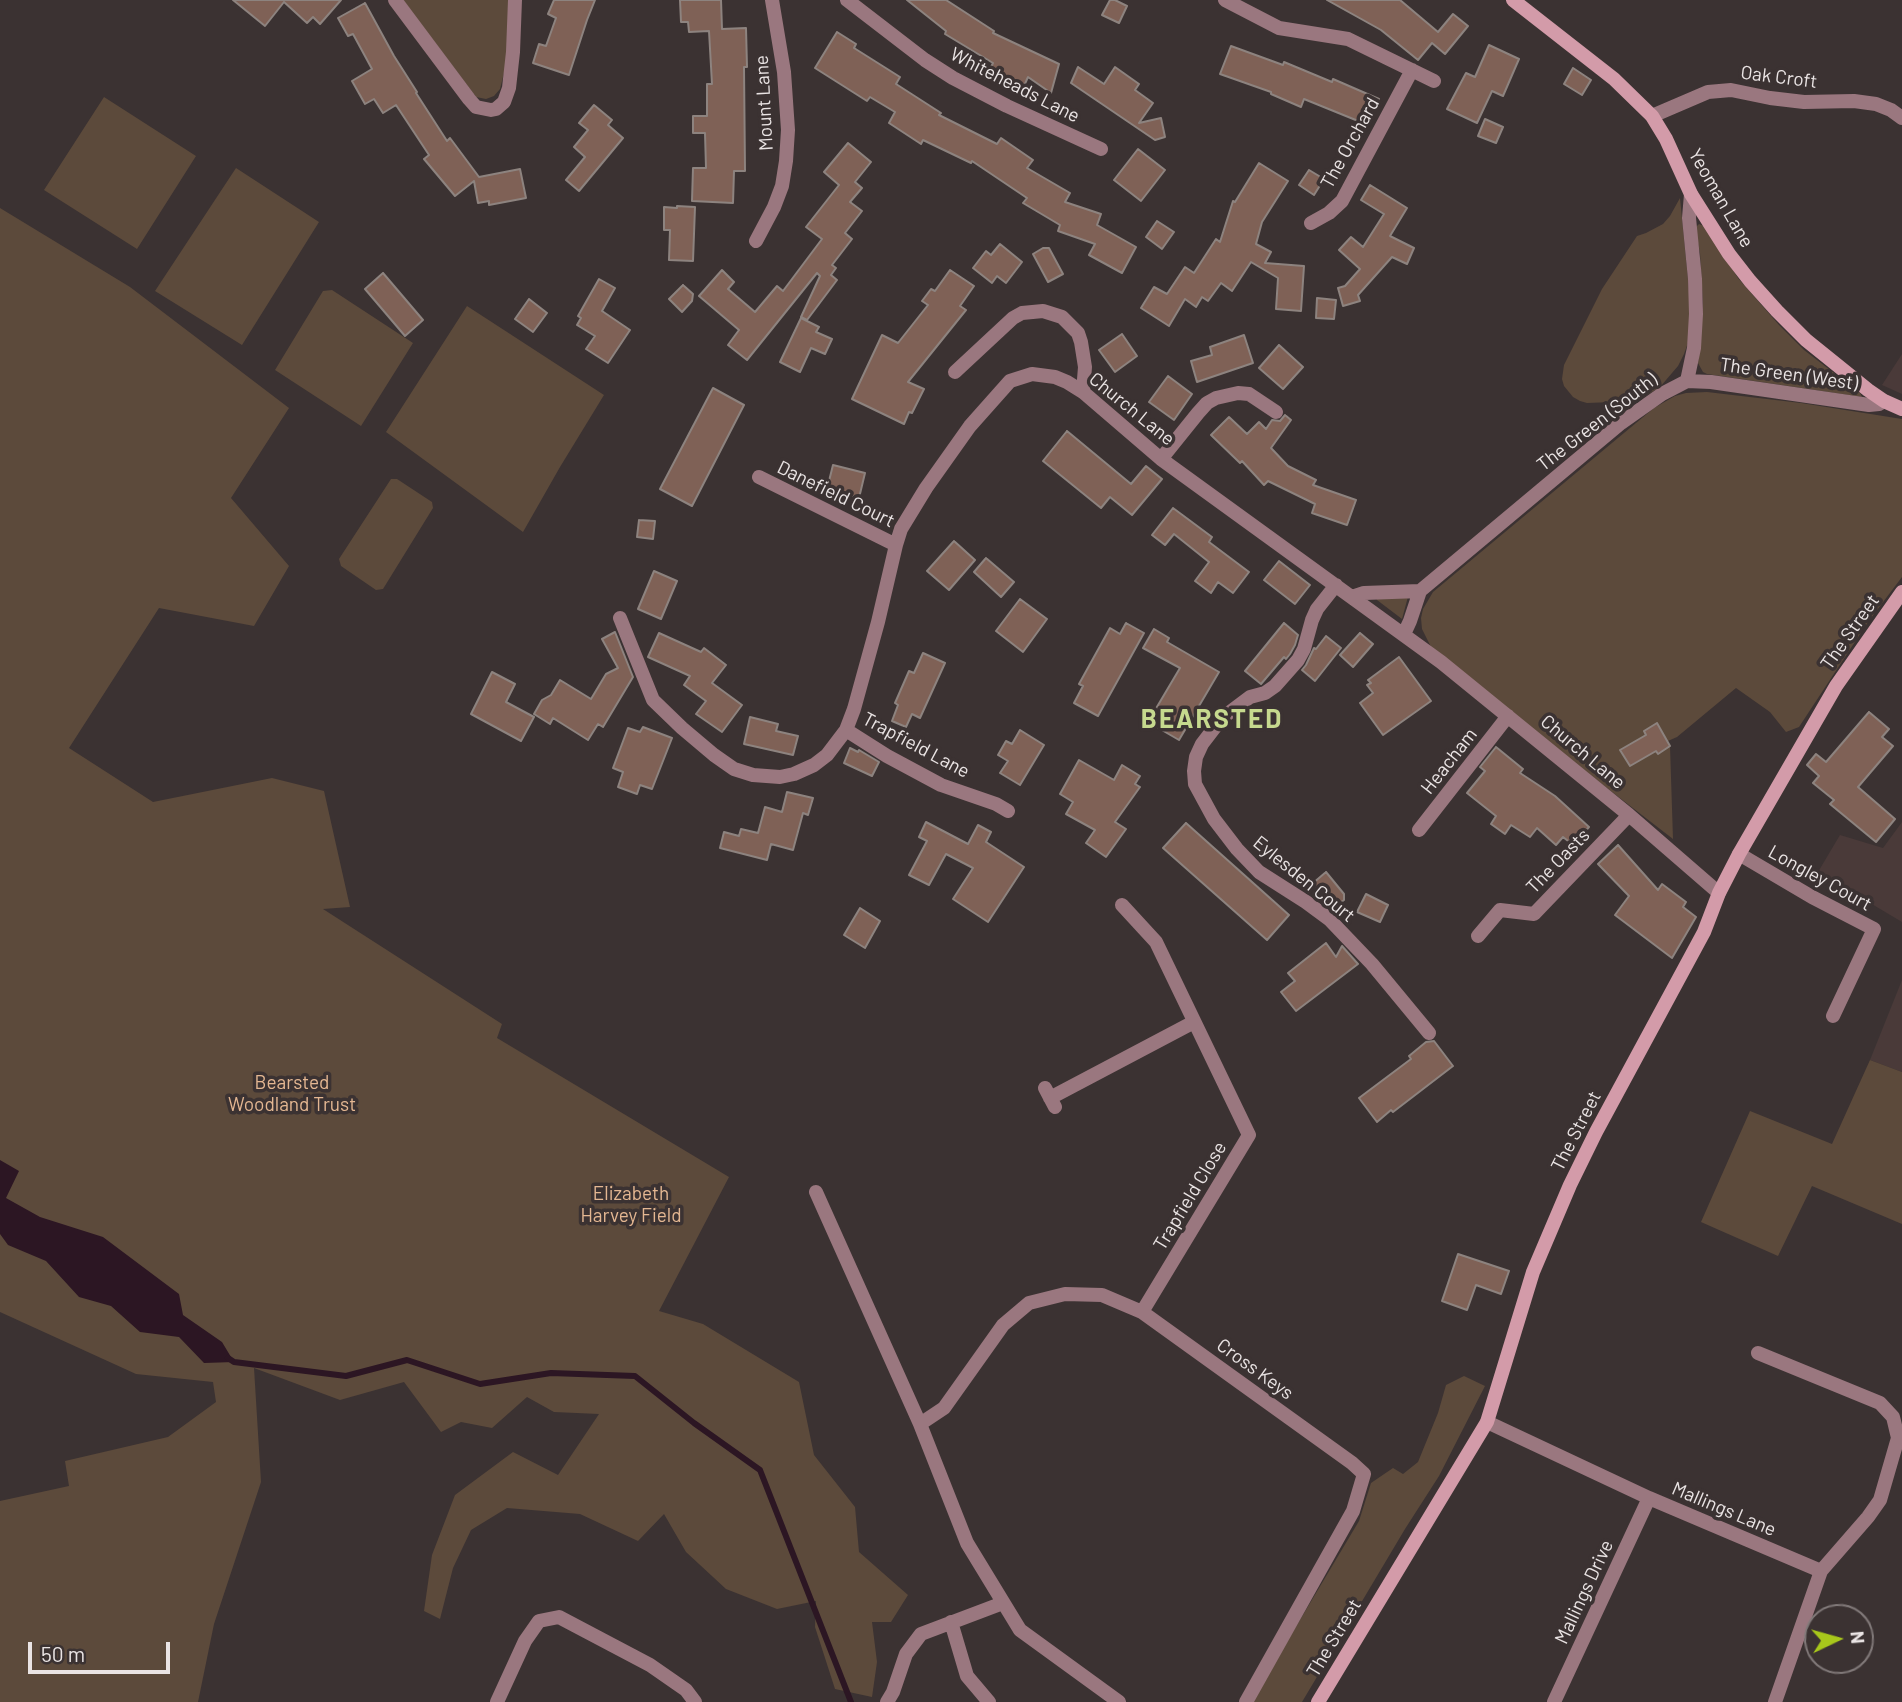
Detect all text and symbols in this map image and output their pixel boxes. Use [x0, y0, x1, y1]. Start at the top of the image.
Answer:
street label: Whiteheads Lane [946, 43, 1084, 127]
street label: Mount Lane [750, 55, 778, 151]
street label: Oak Croft [1739, 61, 1819, 93]
street label: The Orchard [1316, 94, 1384, 192]
street label: Yeoman Lane [1684, 145, 1758, 251]
street label: The Green (West) [1718, 353, 1860, 395]
street label: Church Lane [1085, 368, 1179, 450]
street label: The Green (South) [1532, 368, 1662, 476]
street label: Danefield Court [773, 456, 899, 532]
street label: The Street [1816, 590, 1884, 674]
district label: BEARSTED [1142, 703, 1282, 735]
street label: Trapfield Lane [859, 707, 973, 783]
street label: Church Lane [1536, 710, 1630, 794]
street label: Heacham [1416, 723, 1482, 799]
street label: The Oasts [1522, 824, 1594, 898]
street label: Eylesden Court [1248, 831, 1360, 927]
street label: Longley Court [1764, 840, 1876, 916]
park label: Bearsted Woodland Trust [228, 1072, 356, 1116]
street label: The Street [1546, 1087, 1606, 1175]
street label: Trapfield Close [1149, 1138, 1231, 1254]
park label: Elizabeth Harvey Field [580, 1183, 682, 1227]
street label: Cross Keys [1212, 1334, 1298, 1404]
street label: Mallings Lane [1669, 1477, 1779, 1541]
street label: Mallings Drive [1550, 1536, 1618, 1648]
street label: The Street [1302, 1595, 1366, 1681]
north arrow [1804, 1604, 1874, 1674]
scale bar [32, 1628, 173, 1672]
text: N [1846, 1630, 1870, 1645]
text: 50 m [41, 1641, 85, 1666]

